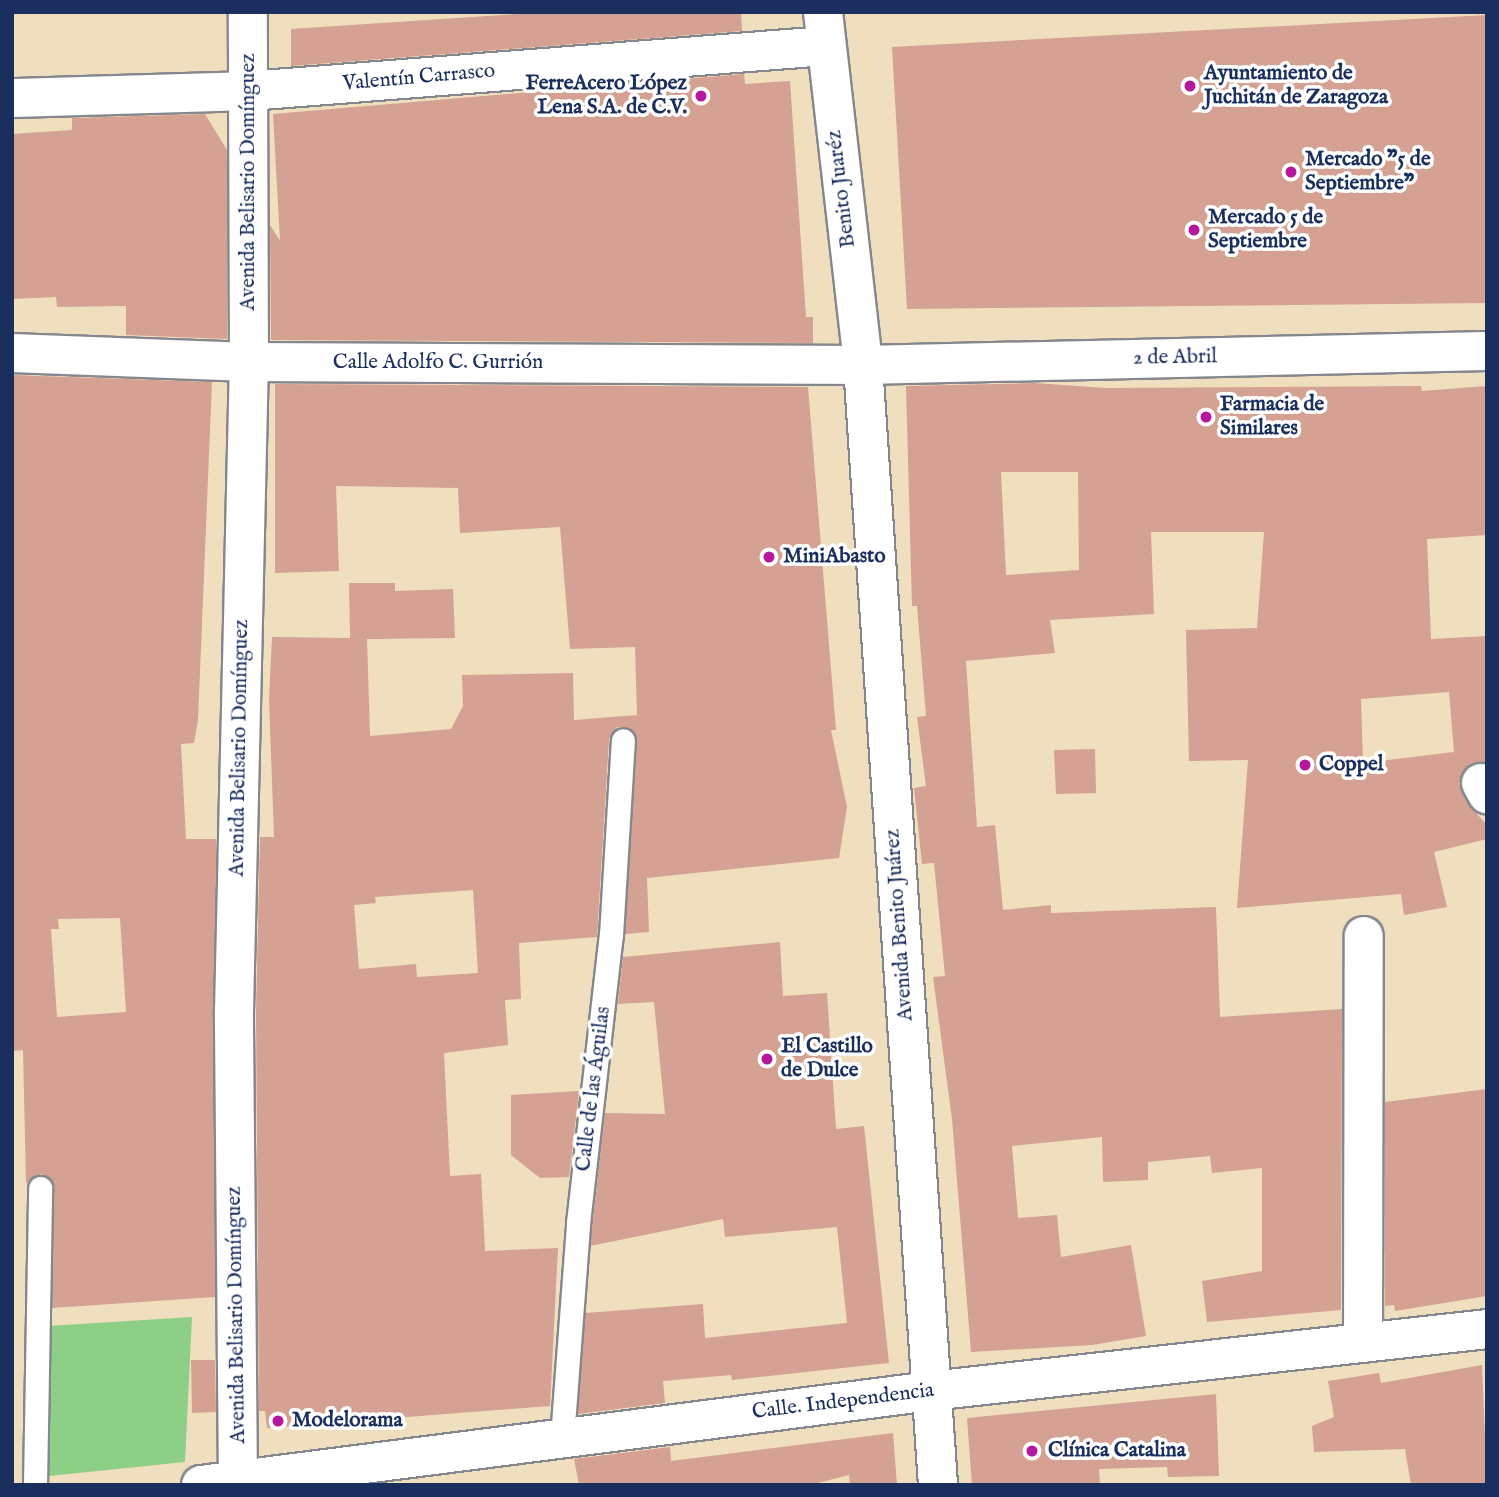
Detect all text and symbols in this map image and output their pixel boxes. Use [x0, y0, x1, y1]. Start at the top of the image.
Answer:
street label: Avenida Belisario Domínguez [236, 53, 262, 311]
street label: Valentín Carrasco [342, 59, 496, 97]
place label: Ayuntamiento de Juchitán de Zaragoza [1204, 61, 1388, 111]
place label: FerreAcero López Lena S.A. de C.V. [525, 71, 687, 121]
marker: Ayuntamiento de Juchitán de Zaragoza [1182, 78, 1198, 94]
marker: FerreAcero López Lena S.A. de C.V. [693, 88, 709, 104]
street label: Benito Juaréz [822, 129, 862, 249]
place label: Mercado "5 de Septiembre" [1305, 147, 1431, 197]
marker: Mercado "5 de Septiembre" [1283, 164, 1299, 180]
place label: Mercado 5 de Septiembre [1208, 205, 1323, 255]
marker: Mercado 5 de Septiembre [1186, 222, 1202, 238]
street label: 2 de Abril [1133, 345, 1217, 371]
street label: Calle Adolfo C. Gurrión [333, 350, 543, 376]
place label: Farmacia de Similares [1220, 392, 1324, 442]
marker: Farmacia de Similares [1198, 409, 1214, 425]
place label: MiniAbasto [783, 544, 886, 570]
marker: MiniAbasto [761, 549, 777, 565]
street label: Avenida Belisario Domínguez [225, 619, 255, 877]
place label: Coppel [1319, 752, 1383, 778]
marker: Coppel [1297, 757, 1313, 773]
street label: Avenida Benito Juárez [881, 828, 919, 1022]
street label: Calle de las Águilas [571, 1005, 617, 1173]
place label: El Castillo de Dulce [781, 1034, 873, 1084]
marker: El Castillo de Dulce [759, 1051, 775, 1067]
street label: Avenida Belisario Domínguez [222, 1186, 252, 1444]
street label: Calle. Independencia [751, 1378, 935, 1426]
place label: Modelorama [292, 1408, 403, 1434]
marker: Modelorama [270, 1413, 286, 1429]
place label: Clínica Catalina [1048, 1438, 1186, 1464]
marker: Clínica Catalina [1022, 1441, 1042, 1461]

